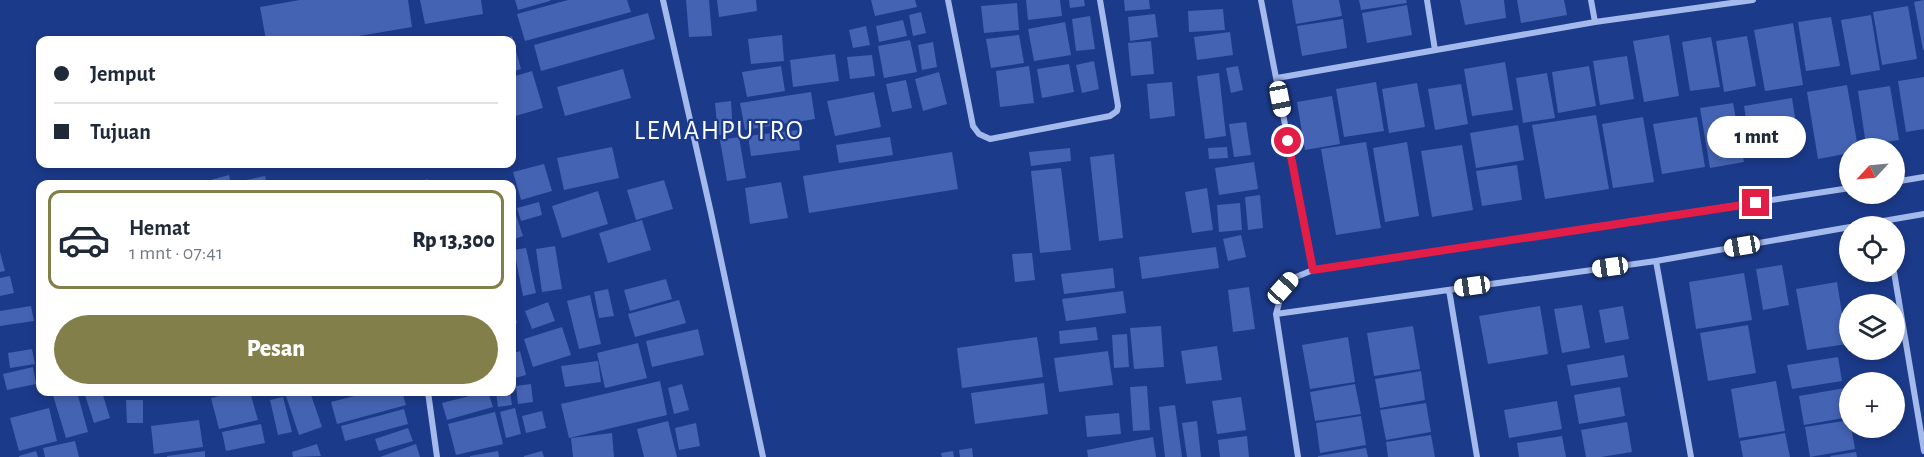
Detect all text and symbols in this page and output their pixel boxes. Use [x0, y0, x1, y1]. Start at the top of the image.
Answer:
text: Jemput [90, 63, 155, 85]
car [1268, 80, 1292, 118]
callout: 1 mnt [1706, 116, 1806, 158]
district label: LEMAHPUTRO [634, 117, 804, 144]
text: Tujuan [90, 121, 151, 143]
route start [1274, 127, 1301, 154]
text: 1 mnt [1734, 127, 1779, 147]
north arrow [1839, 138, 1905, 204]
map controls [1839, 138, 1905, 438]
route end [1742, 189, 1769, 216]
icon: car [57, 213, 111, 267]
button: locate [1839, 216, 1905, 282]
text: Hemat [129, 217, 190, 239]
text: Rp 13,300 [412, 229, 495, 251]
car [1723, 234, 1761, 258]
text: 1 mnt · 07:41 [129, 243, 223, 263]
car [1591, 256, 1629, 278]
car [1264, 269, 1302, 307]
car [1453, 275, 1491, 297]
button: layers [1839, 294, 1905, 360]
button: Pesan [54, 315, 498, 384]
button: + [1839, 372, 1905, 438]

